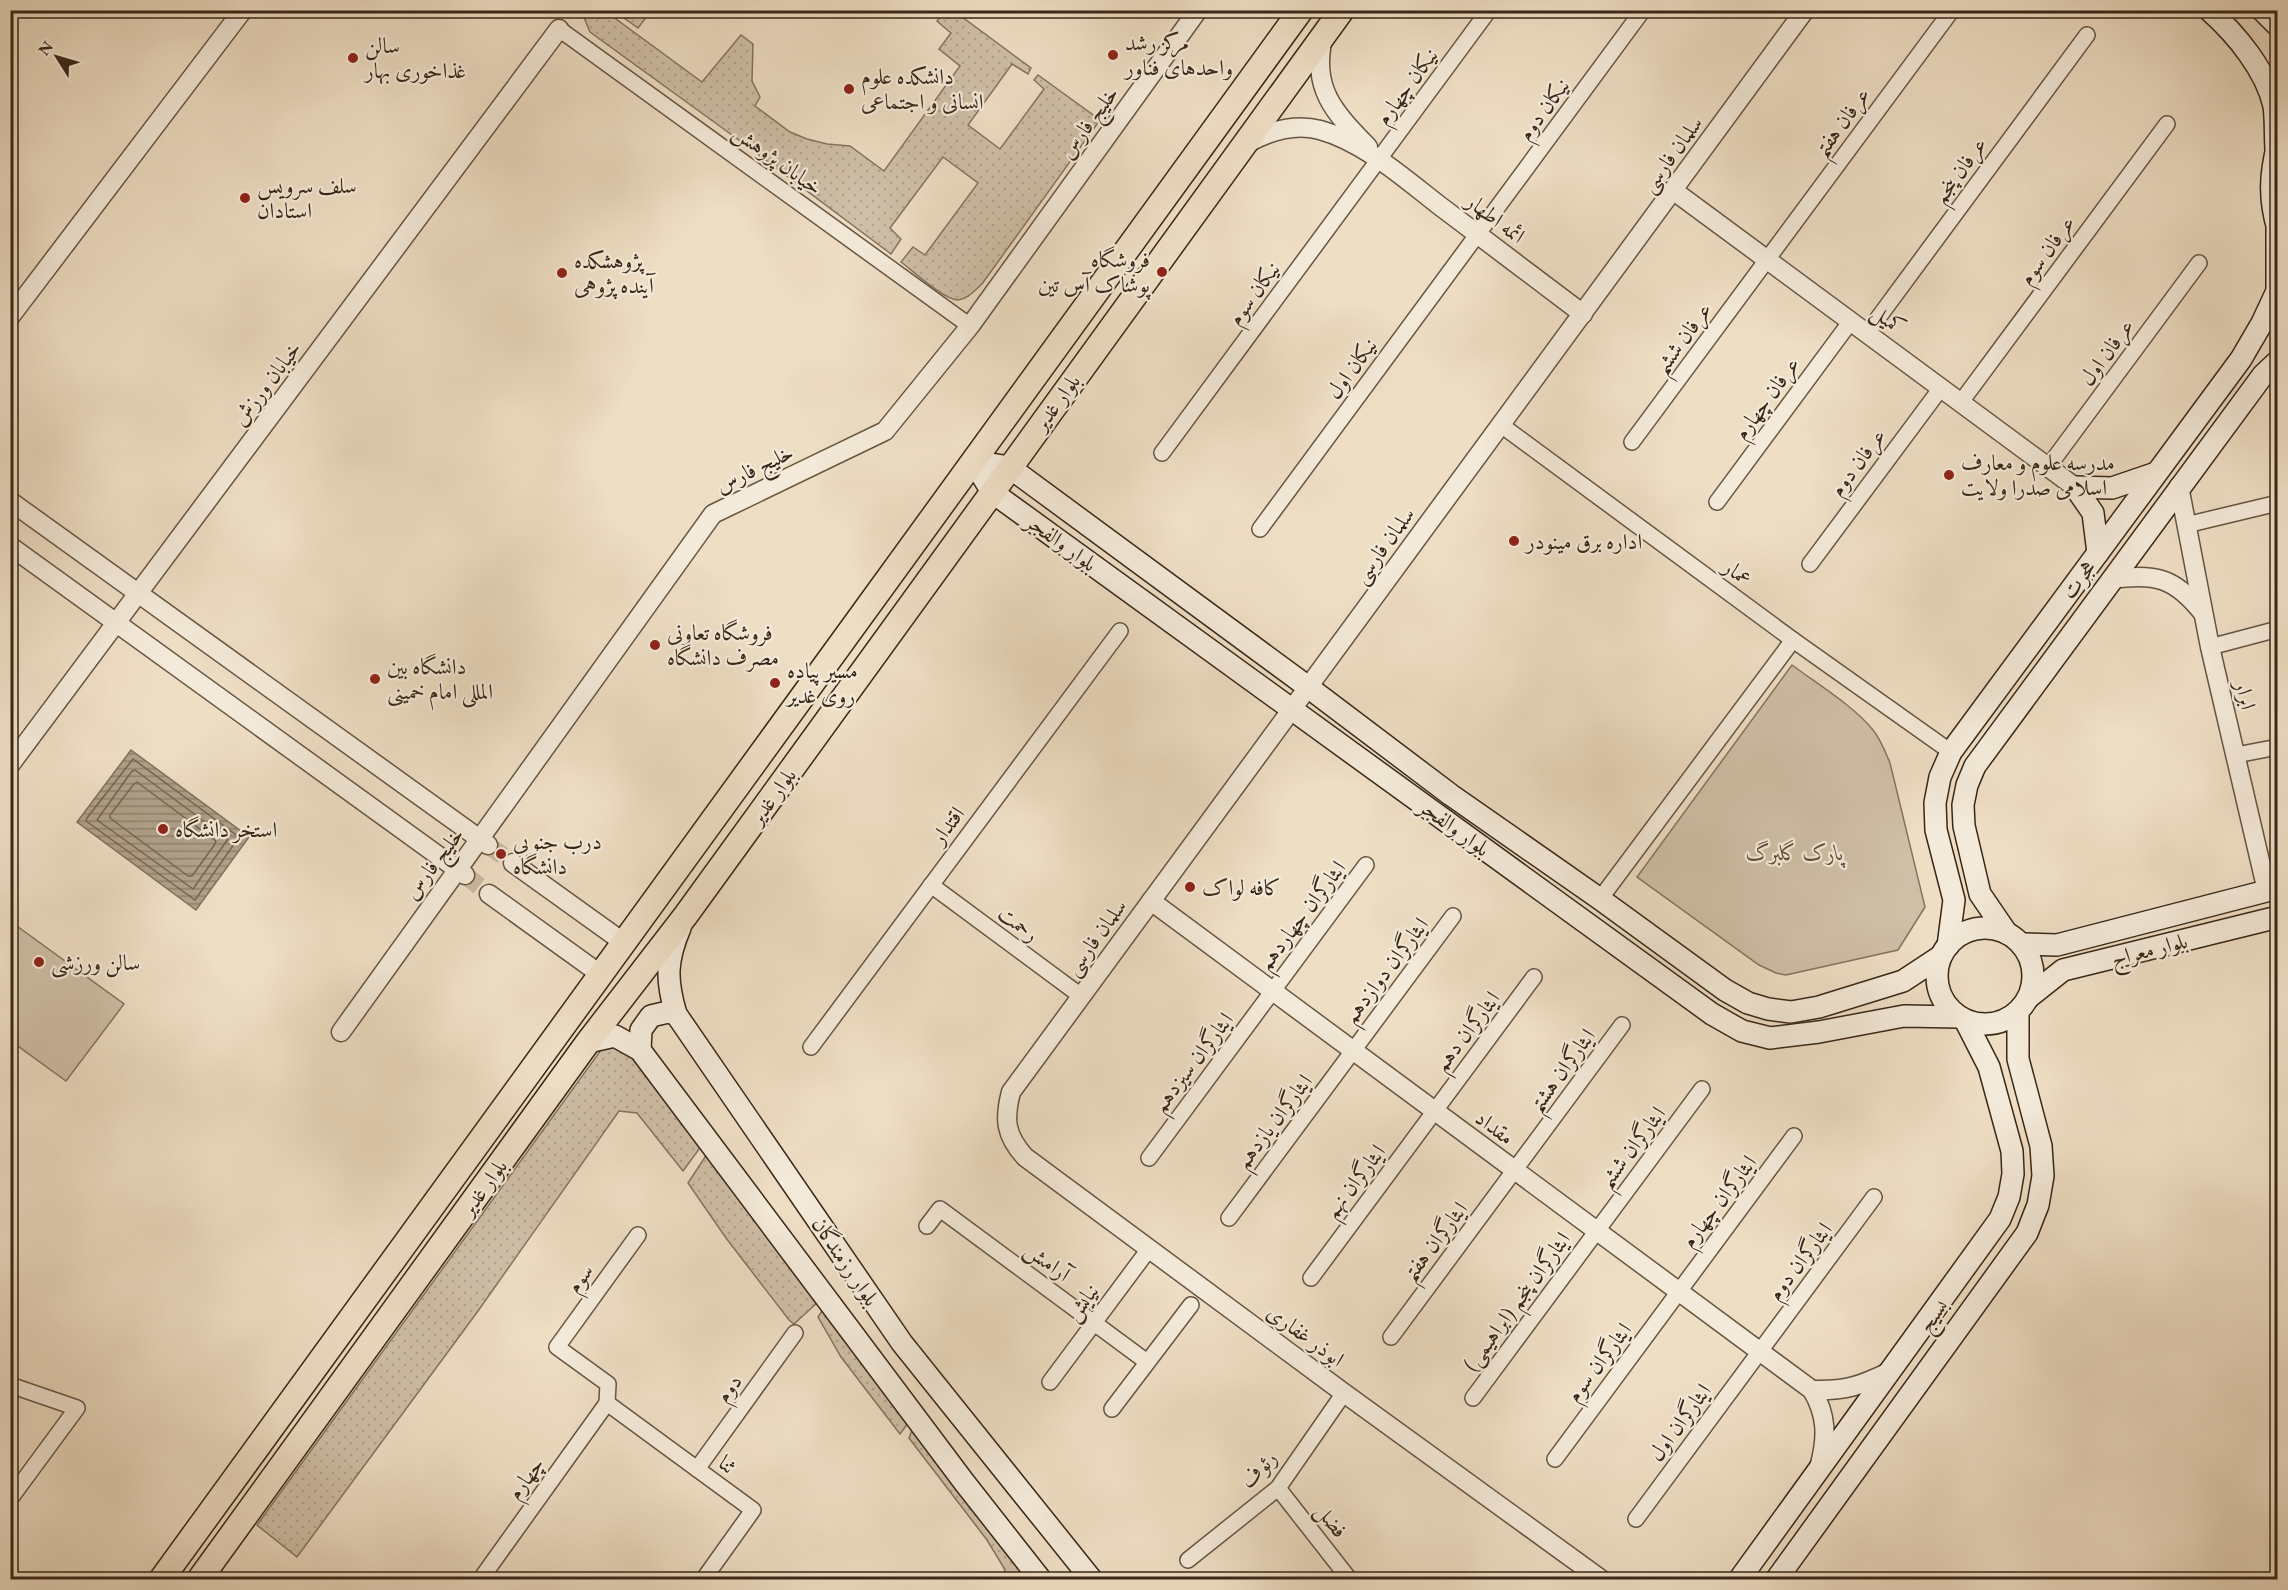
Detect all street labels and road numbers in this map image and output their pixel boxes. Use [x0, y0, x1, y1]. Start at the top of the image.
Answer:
street label: نیکان چهارم [1368, 42, 1448, 134]
street label: نیکان دوم [1511, 72, 1580, 150]
street label: خلیج فارس [1052, 80, 1129, 168]
street label: عرفان هفتم [1806, 81, 1882, 167]
street label: سلمان فارسی [1634, 110, 1710, 199]
street label: خیابان پژوهش [727, 117, 828, 202]
street label: عرفان پنجم [1925, 131, 1998, 213]
street label: ائمه اطهار [1459, 186, 1531, 250]
street label: عرفان سوم [2011, 210, 2086, 294]
street label: نیکان سوم [1220, 255, 1290, 334]
street label: عرفان ششم [1646, 296, 1724, 384]
street label: کمیل [1865, 297, 1912, 343]
street label: عرفان اول [2072, 313, 2141, 392]
street label: نیکان اول [1319, 332, 1384, 405]
street label: خیابان ورزش [225, 335, 308, 432]
street label: عرفان چهارم [1726, 351, 1810, 449]
street label: بلوار غدیر [1025, 368, 1087, 438]
street label: عرفان دوم [1822, 422, 1896, 505]
street label: خلیج فارس [710, 437, 800, 504]
street label: سلمان فارسی [1346, 501, 1422, 590]
street label: بلوار والفجر [1019, 506, 1103, 578]
street label: عمار [1716, 551, 1758, 593]
street label: هجرت [2054, 554, 2103, 605]
street label: ابرار [2227, 676, 2263, 713]
street label: بلوار غدیر [741, 762, 803, 832]
street label: بلوار والفجر [1412, 791, 1496, 863]
street label: اقتدار [922, 800, 971, 852]
street label: خلیج فارس [397, 821, 474, 908]
street label: ایثارگران چهاردهم [1250, 854, 1357, 980]
street label: سلمان فارسی [1058, 893, 1134, 982]
street label: رحمت [992, 898, 1045, 948]
street label: ایثارگران دوازدهم [1336, 911, 1440, 1033]
street label: بلوار معراج [2108, 926, 2192, 978]
street label: ایثارگران دهم [1427, 985, 1511, 1081]
street label: ایثارگران سیزدهم [1145, 1006, 1244, 1122]
street label: ایثارگران هشتم [1521, 1022, 1607, 1122]
street label: ایثارگران یازدهم [1228, 1068, 1323, 1178]
street label: ایثارگران ششم [1591, 1100, 1677, 1199]
street label: مقداد [1469, 1103, 1520, 1152]
street label: ایثارگران نهم [1317, 1138, 1397, 1228]
street label: ایثارگران چهارم [1674, 1149, 1767, 1257]
street label: بلوار غدیر [452, 1153, 514, 1223]
street label: ایثارگران هفتم [1395, 1195, 1480, 1291]
street label: بلوار رزمندگان [805, 1211, 886, 1312]
street label: ایثارگران دوم [1760, 1216, 1842, 1309]
street label: ایثارگران پنجم (ابراهیمی) [1456, 1226, 1582, 1380]
street label: آرامش [1018, 1235, 1078, 1290]
street label: سوم [559, 1258, 604, 1302]
street label: نیایش [1058, 1277, 1106, 1328]
street label: بسیج [1910, 1292, 1959, 1341]
street label: ابوذر غفاری [1261, 1297, 1350, 1373]
street label: ایثارگران سوم [1559, 1317, 1642, 1411]
street label: دوم [708, 1368, 753, 1411]
street label: ایثارگران اول [1641, 1378, 1717, 1467]
street label: رئوف [1233, 1444, 1283, 1495]
street label: ثنا [713, 1448, 743, 1481]
street label: چهارم [500, 1451, 555, 1509]
street label: فضل [1308, 1497, 1354, 1544]

